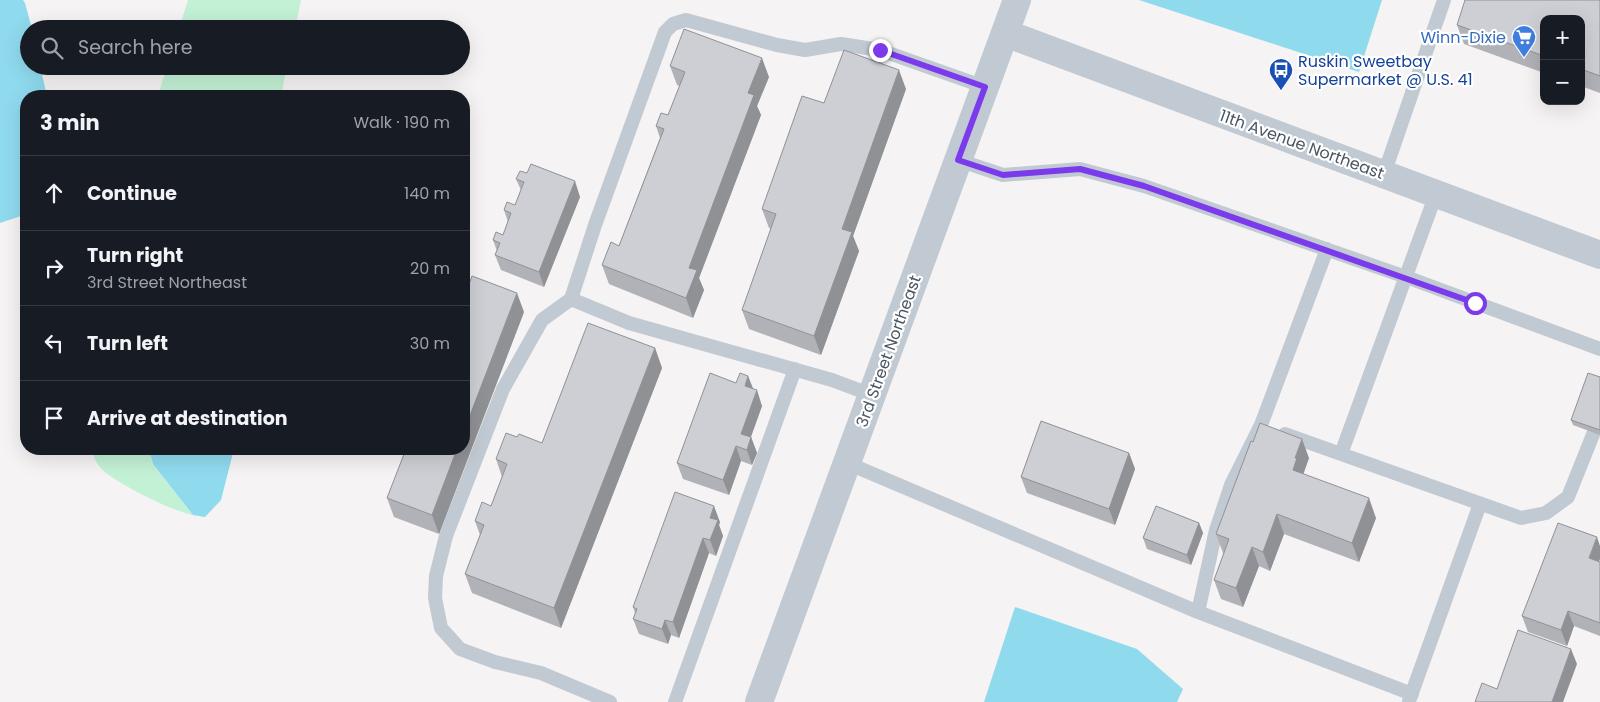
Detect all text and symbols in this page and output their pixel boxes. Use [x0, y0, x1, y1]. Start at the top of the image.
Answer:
map controls [1540, 15, 1585, 105]
button: + [1540, 15, 1585, 60]
search box [20, 20, 470, 75]
supermarket icon: Winn-Dixie [1511, 24, 1537, 58]
place label: Winn-Dixie [1420, 26, 1506, 49]
icon: search [38, 34, 66, 62]
text: Search here [78, 34, 192, 61]
route end [869, 39, 892, 62]
place label: Ruskin Sweetbay Supermarket @ U.S. 41 [1298, 50, 1473, 91]
bus stop icon: Ruskin Sweetbay Supermarket @ U.S. 41 [1268, 57, 1294, 91]
button: − [1540, 60, 1585, 105]
street label: 11th Avenue Northeast [1216, 104, 1387, 185]
text: 3 min [40, 108, 100, 137]
text: Walk · 190 m [353, 111, 450, 134]
icon: ahead [40, 179, 68, 207]
text: Continue [87, 180, 177, 207]
text: 140 m [404, 182, 450, 205]
text: Turn right [87, 242, 183, 269]
icon: right [40, 254, 68, 282]
text: 20 m [410, 257, 450, 280]
text: 3rd Street Northeast [87, 271, 247, 294]
street label: 3rd Street Northeast [850, 272, 927, 430]
route start [1464, 292, 1487, 315]
icon: left [40, 329, 68, 357]
text: Turn left [87, 330, 168, 357]
text: 30 m [410, 332, 450, 355]
icon: arrive [40, 404, 68, 432]
text: Arrive at destination [87, 405, 288, 432]

